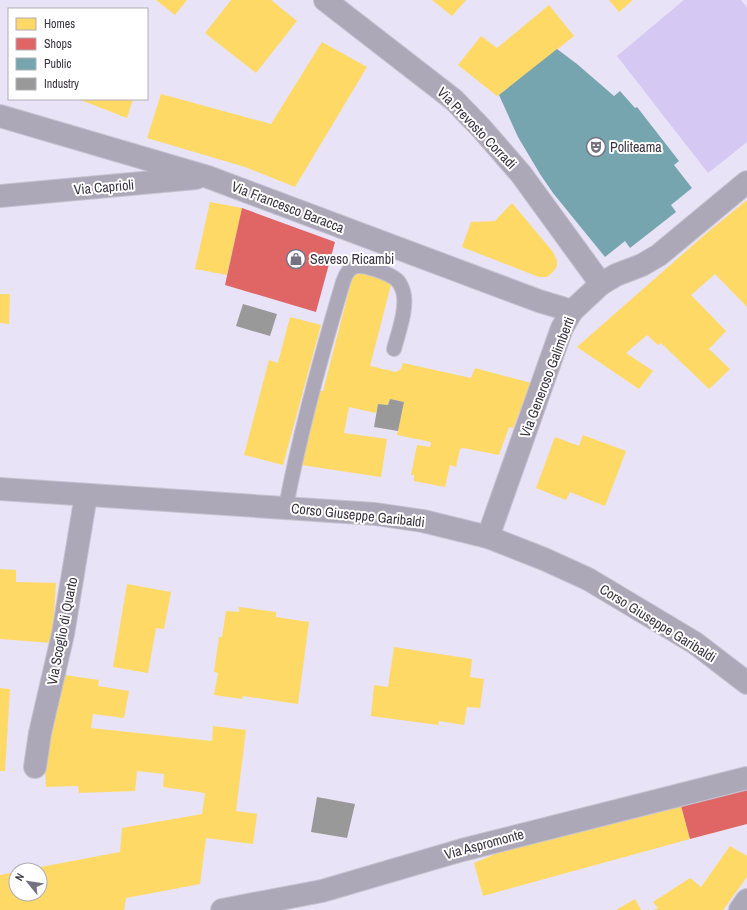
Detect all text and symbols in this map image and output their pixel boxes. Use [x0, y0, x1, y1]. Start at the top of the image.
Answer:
legend [8, 8, 148, 100]
text: Homes [44, 16, 75, 32]
text: Shops [44, 36, 72, 52]
text: Public [44, 56, 71, 72]
text: Industry [44, 76, 79, 92]
street label: Via Prevosto Corradi [433, 83, 521, 173]
theatre icon: Politeama [585, 136, 607, 158]
place label: Politeama [610, 138, 662, 156]
street label: Via Caprioli [73, 175, 135, 199]
street label: Via Francesco Baracca [229, 177, 347, 237]
shop icon: Seveso Ricambi [285, 248, 307, 270]
place label: Seveso Ricambi [310, 250, 394, 268]
street label: Via Generoso Galimberti [516, 314, 578, 440]
street label: Corso Giuseppe Garibaldi [290, 499, 426, 531]
street label: Via Scoglio di Quarto [43, 576, 81, 686]
street label: Corso Giuseppe Garibaldi [596, 580, 720, 666]
street label: Via Aspromonte [442, 825, 526, 863]
north arrow [8, 862, 48, 902]
text: N [12, 871, 27, 883]

